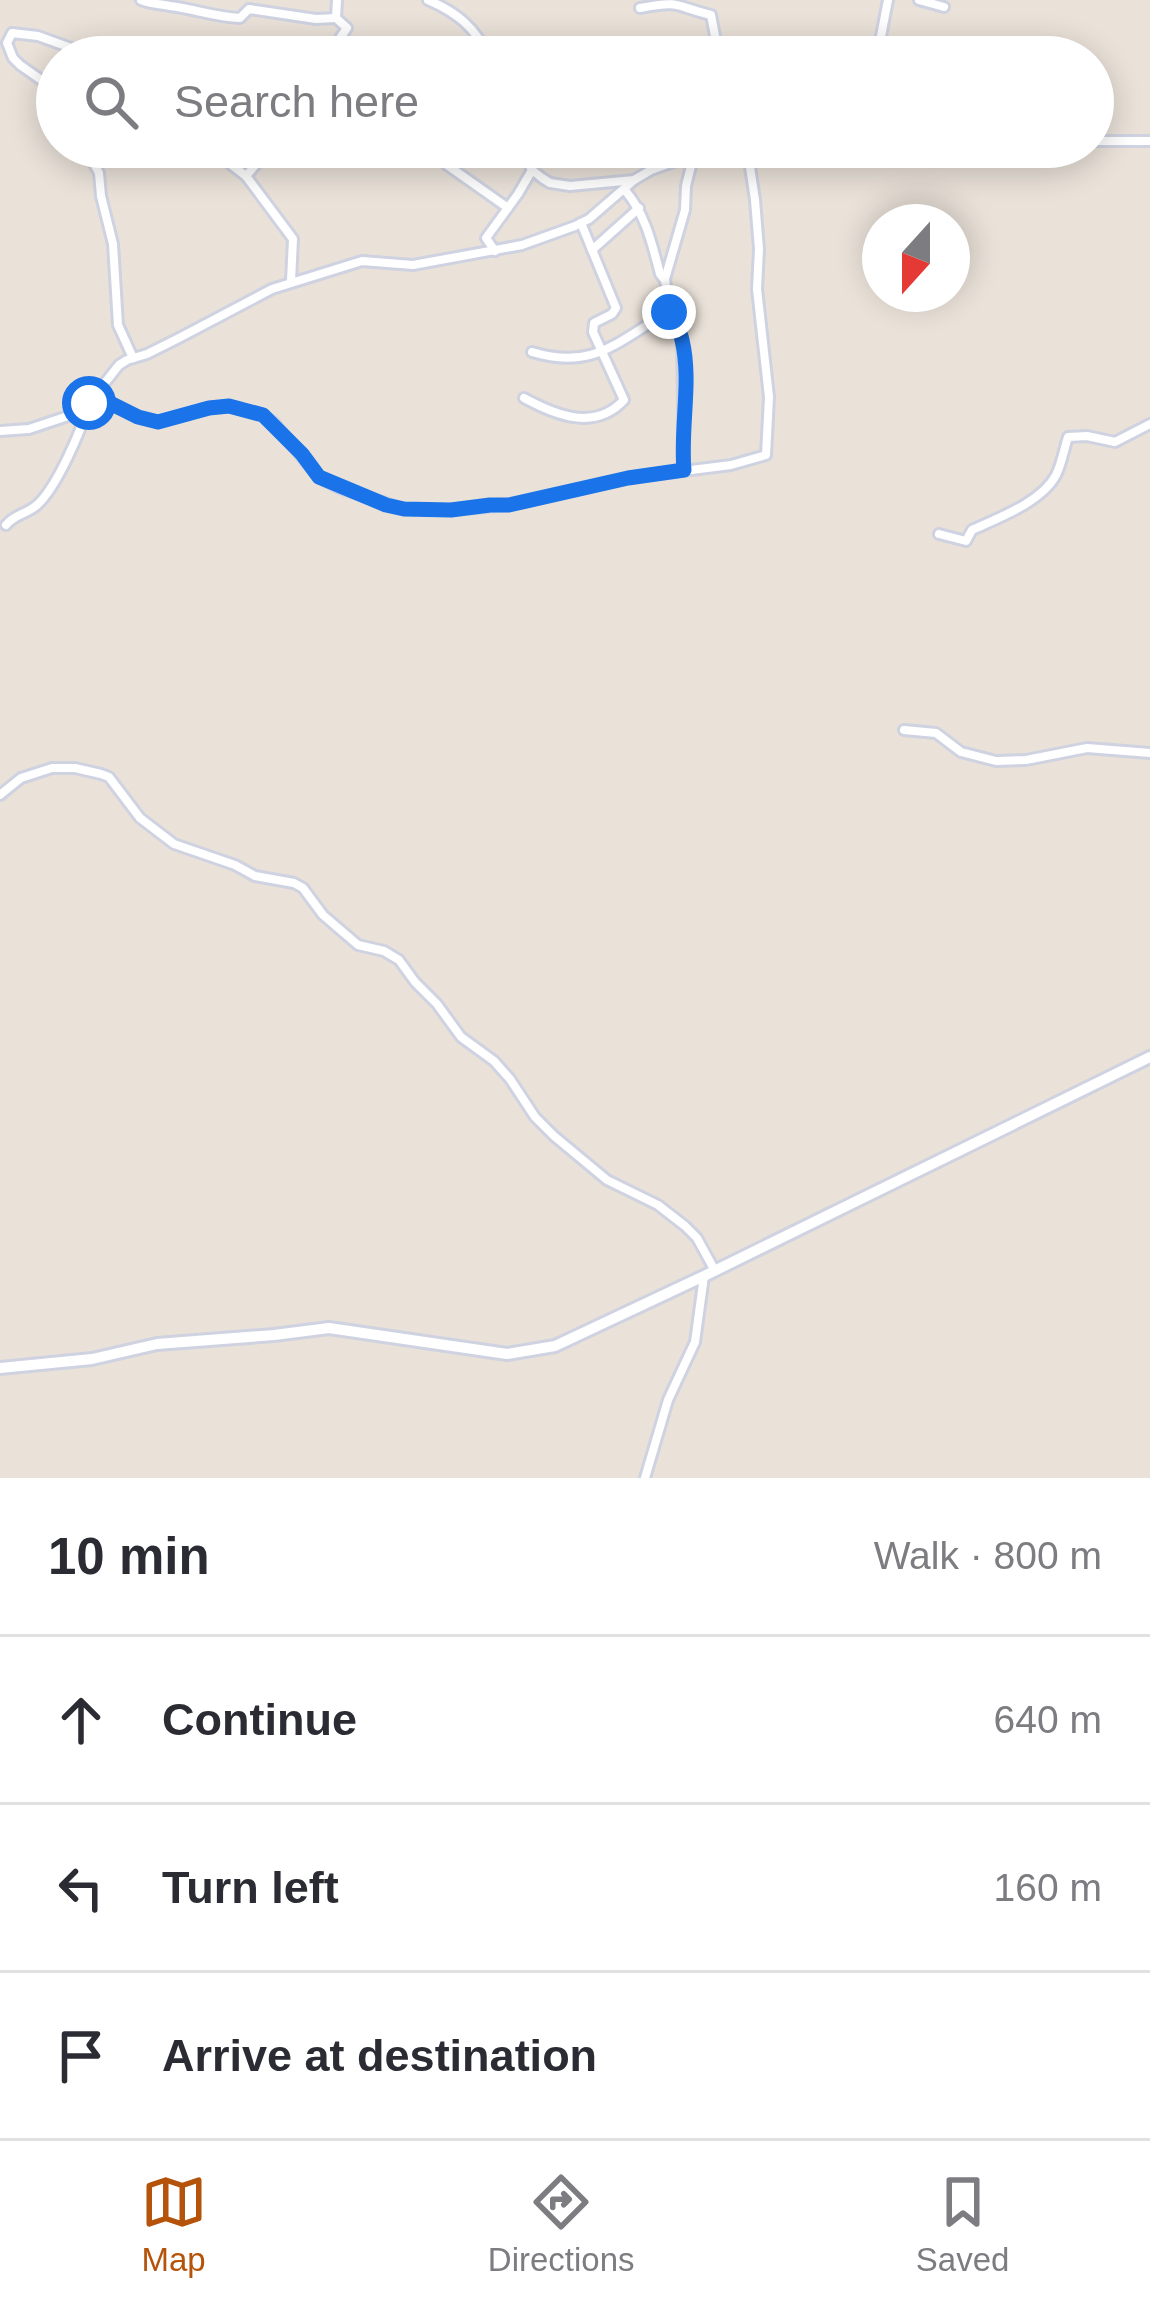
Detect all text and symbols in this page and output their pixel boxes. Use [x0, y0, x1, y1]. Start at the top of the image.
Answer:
search box [36, 36, 1114, 168]
icon: search [78, 69, 144, 135]
text: Search here [174, 76, 419, 127]
north arrow [862, 204, 970, 312]
route end [642, 285, 696, 339]
route start [62, 376, 116, 430]
text: 10 min [48, 1528, 210, 1585]
text: Walk · 800 m [874, 1534, 1102, 1577]
icon: ahead [48, 1687, 114, 1753]
text: Continue [162, 1694, 357, 1745]
text: 640 m [994, 1698, 1102, 1741]
icon: left [48, 1855, 114, 1921]
text: Turn left [162, 1862, 339, 1913]
text: 160 m [994, 1866, 1102, 1909]
icon: arrive [48, 2023, 114, 2089]
text: Arrive at destination [162, 2030, 597, 2081]
tab: Map [141, 2169, 207, 2279]
tab: Directions [488, 2169, 635, 2279]
tab: Saved [916, 2169, 1009, 2279]

